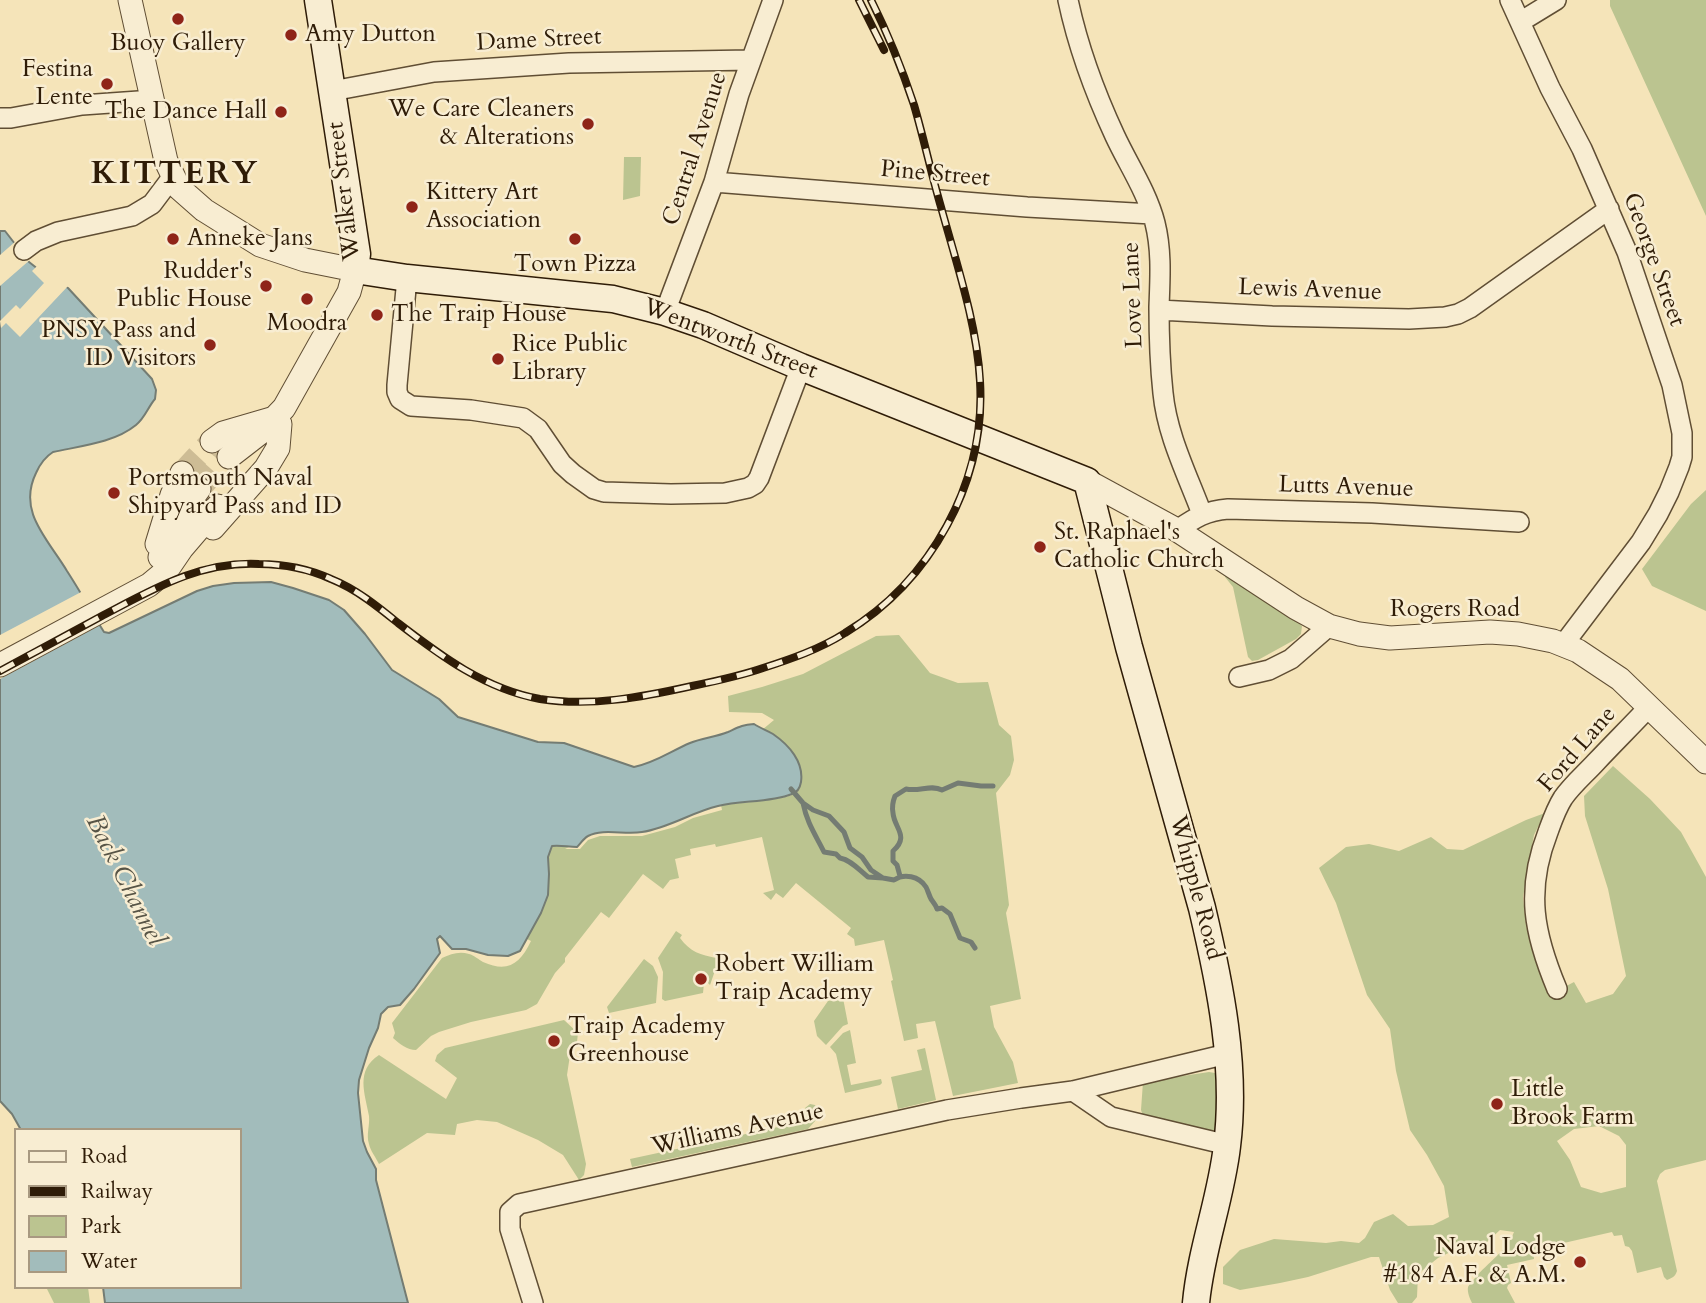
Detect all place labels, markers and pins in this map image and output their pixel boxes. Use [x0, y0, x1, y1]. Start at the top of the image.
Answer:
marker: Buoy Gallery [170, 11, 186, 27]
place label: Amy Dutton [305, 21, 436, 49]
marker: Amy Dutton [283, 27, 299, 43]
place label: Buoy Gallery [110, 30, 246, 58]
place label: Festina Lente [22, 56, 93, 112]
marker: Festina Lente [99, 76, 115, 92]
place label: We Care Cleaners & Alterations [388, 96, 574, 152]
place label: The Dance Hall [104, 98, 267, 126]
marker: The Dance Hall [273, 104, 289, 120]
marker: We Care Cleaners & Alterations [580, 116, 596, 132]
place label: Kittery Art Association [426, 179, 541, 235]
marker: Kittery Art Association [404, 199, 420, 215]
place label: Anneke Jans [187, 225, 313, 253]
marker: Anneke Jans [165, 231, 181, 247]
marker: Town Pizza [567, 231, 583, 247]
place label: Town Pizza [514, 251, 636, 279]
place label: Rudder's Public House [116, 258, 252, 314]
marker: Rudder's Public House [258, 278, 274, 294]
marker: Moodra [299, 291, 315, 307]
place label: The Traip House [391, 301, 567, 329]
marker: The Traip House [369, 307, 385, 323]
place label: Moodra [267, 310, 347, 338]
place label: PNSY Pass and ID Visitors [41, 317, 196, 373]
place label: Rice Public Library [512, 331, 628, 387]
marker: PNSY Pass and ID Visitors [202, 337, 218, 353]
marker: Rice Public Library [490, 351, 506, 367]
place label: Portsmouth Naval Shipyard Pass and ID [128, 465, 342, 521]
marker: Portsmouth Naval Shipyard Pass and ID [106, 485, 122, 501]
place label: St. Raphael's Catholic Church [1054, 519, 1224, 575]
marker: St. Raphael's Catholic Church [1032, 539, 1048, 555]
place label: Robert William Traip Academy [715, 951, 874, 1007]
marker: Robert William Traip Academy [693, 971, 709, 987]
place label: Traip Academy Greenhouse [568, 1013, 726, 1069]
marker: Traip Academy Greenhouse [546, 1033, 562, 1049]
place label: Little Brook Farm [1511, 1076, 1634, 1132]
marker: Little Brook Farm [1489, 1096, 1505, 1112]
place label: Naval Lodge #184 A.F. & A.M. [1383, 1234, 1566, 1290]
marker: Naval Lodge #184 A.F. & A.M. [1572, 1254, 1588, 1270]

